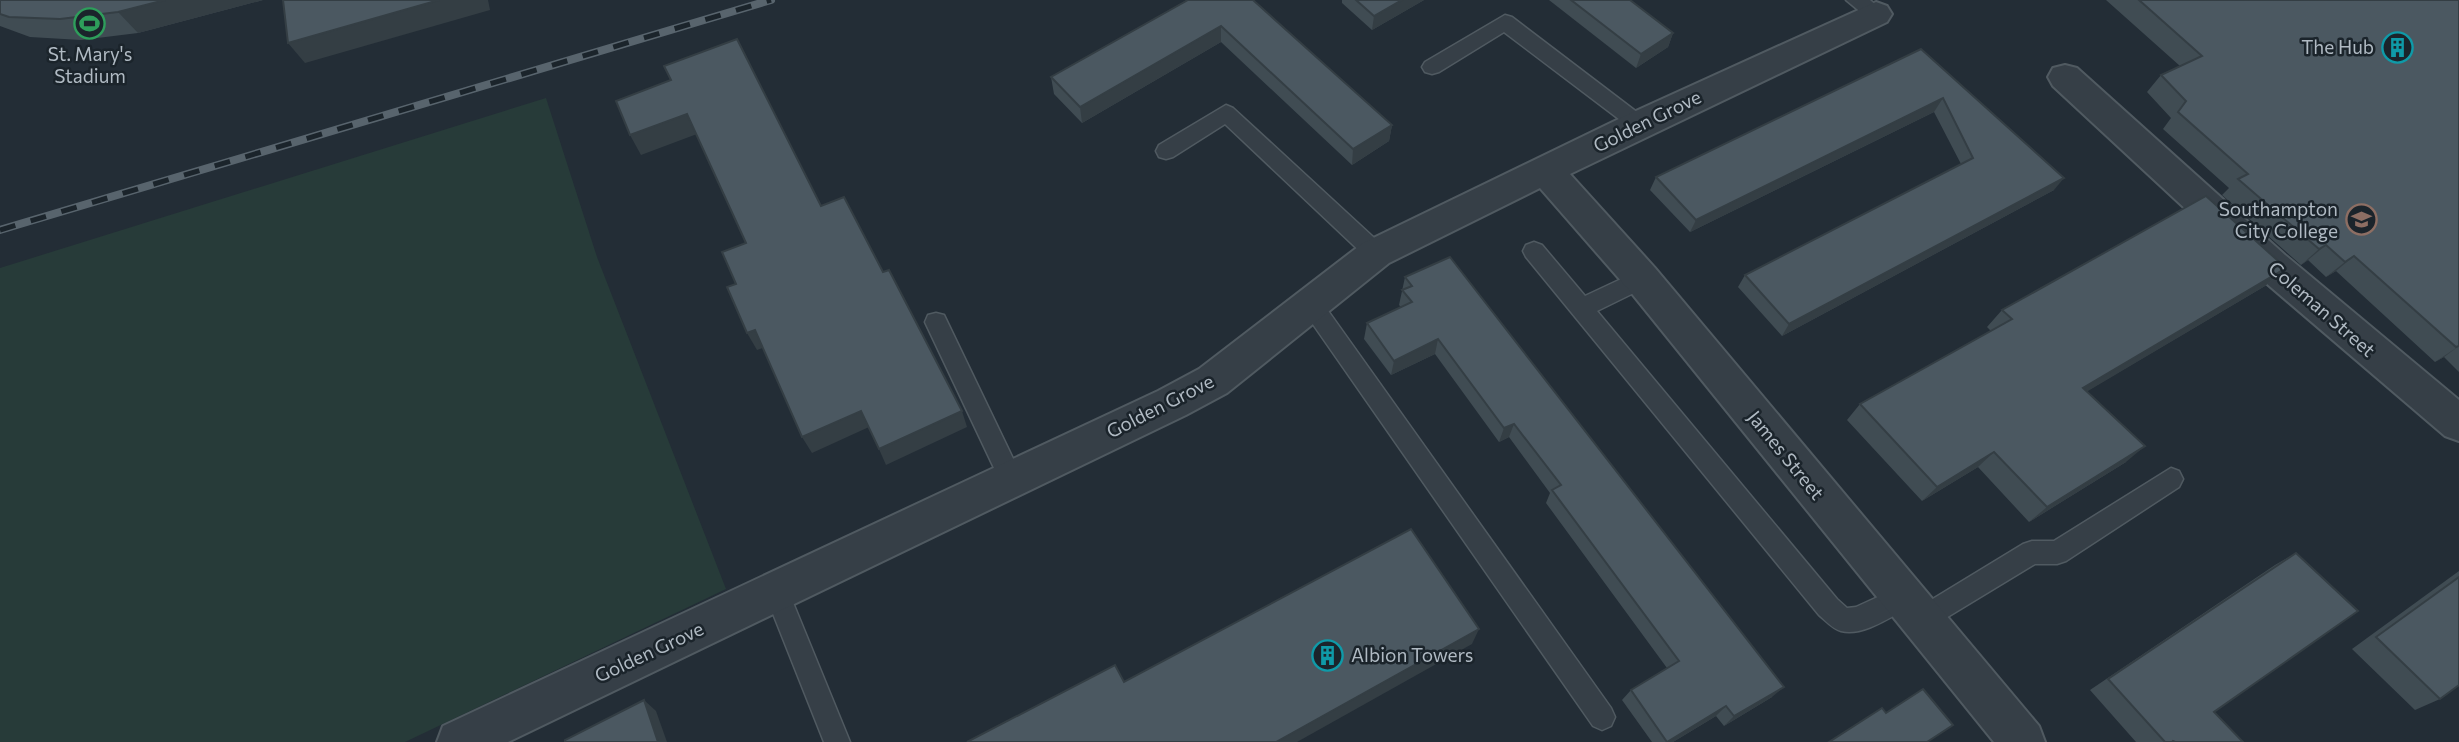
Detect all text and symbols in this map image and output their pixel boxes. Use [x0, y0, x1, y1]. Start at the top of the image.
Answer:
sports icon: St. Mary's Stadium [73, 6, 107, 40]
building icon: The Hub [2380, 30, 2414, 64]
place label: The Hub [2301, 35, 2374, 58]
place label: St. Mary's Stadium [48, 42, 132, 87]
street label: Golden Grove [1589, 85, 1705, 157]
place label: Southampton City College [2219, 197, 2338, 242]
school or university icon: Southampton City College [2344, 203, 2378, 237]
street label: Coleman Street [2264, 256, 2381, 361]
street label: Golden Grove [1102, 369, 1217, 442]
street label: James Street [1743, 405, 1829, 504]
street label: Golden Grove [591, 616, 707, 687]
building icon: Albion Towers [1311, 638, 1345, 672]
place label: Albion Towers [1351, 643, 1473, 666]

